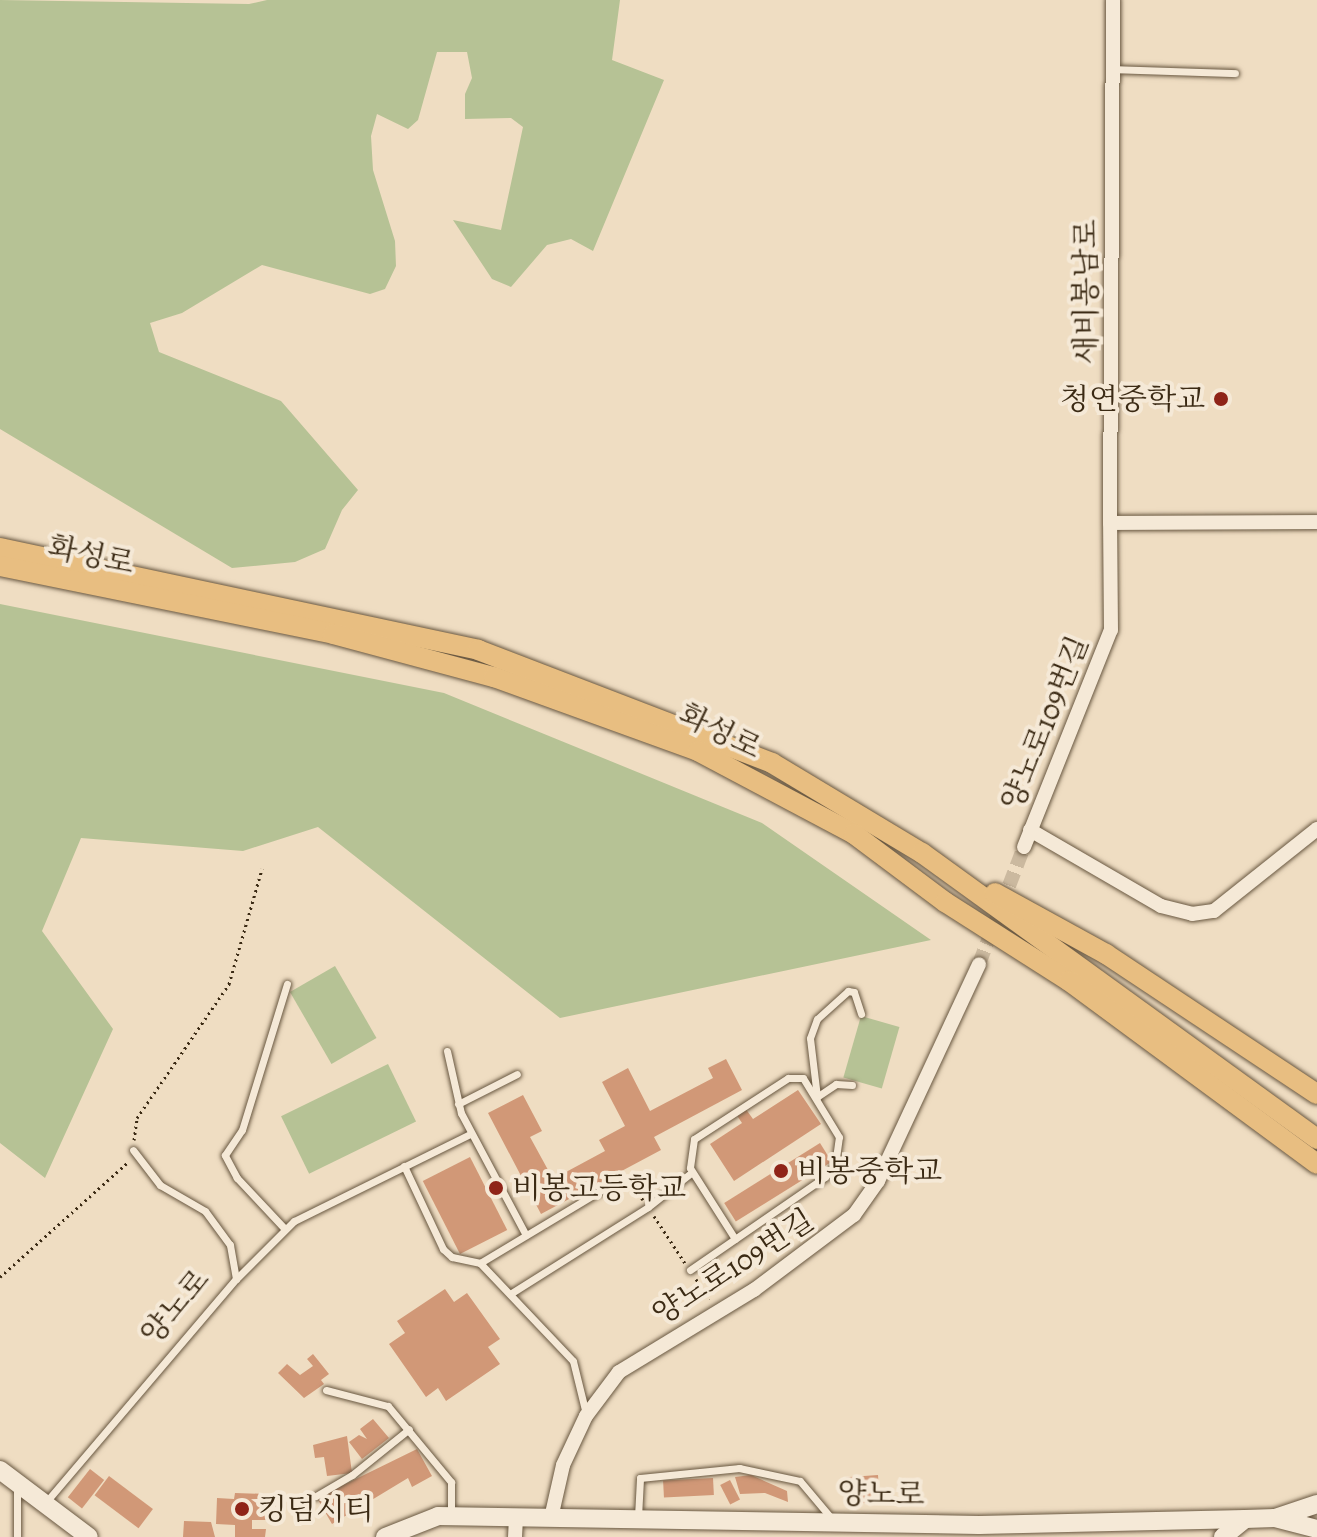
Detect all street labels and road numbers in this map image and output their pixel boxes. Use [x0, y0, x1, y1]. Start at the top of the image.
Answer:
street label: 새비봉남로 [1068, 220, 1104, 364]
street label: 화성로 [45, 528, 137, 582]
street label: 양노로109번길 [994, 631, 1096, 815]
street label: 화성로 [673, 696, 767, 766]
street label: 양노로109번길 [646, 1202, 820, 1332]
street label: 양노로 [133, 1262, 217, 1352]
street label: 양노로 [837, 1475, 925, 1513]

